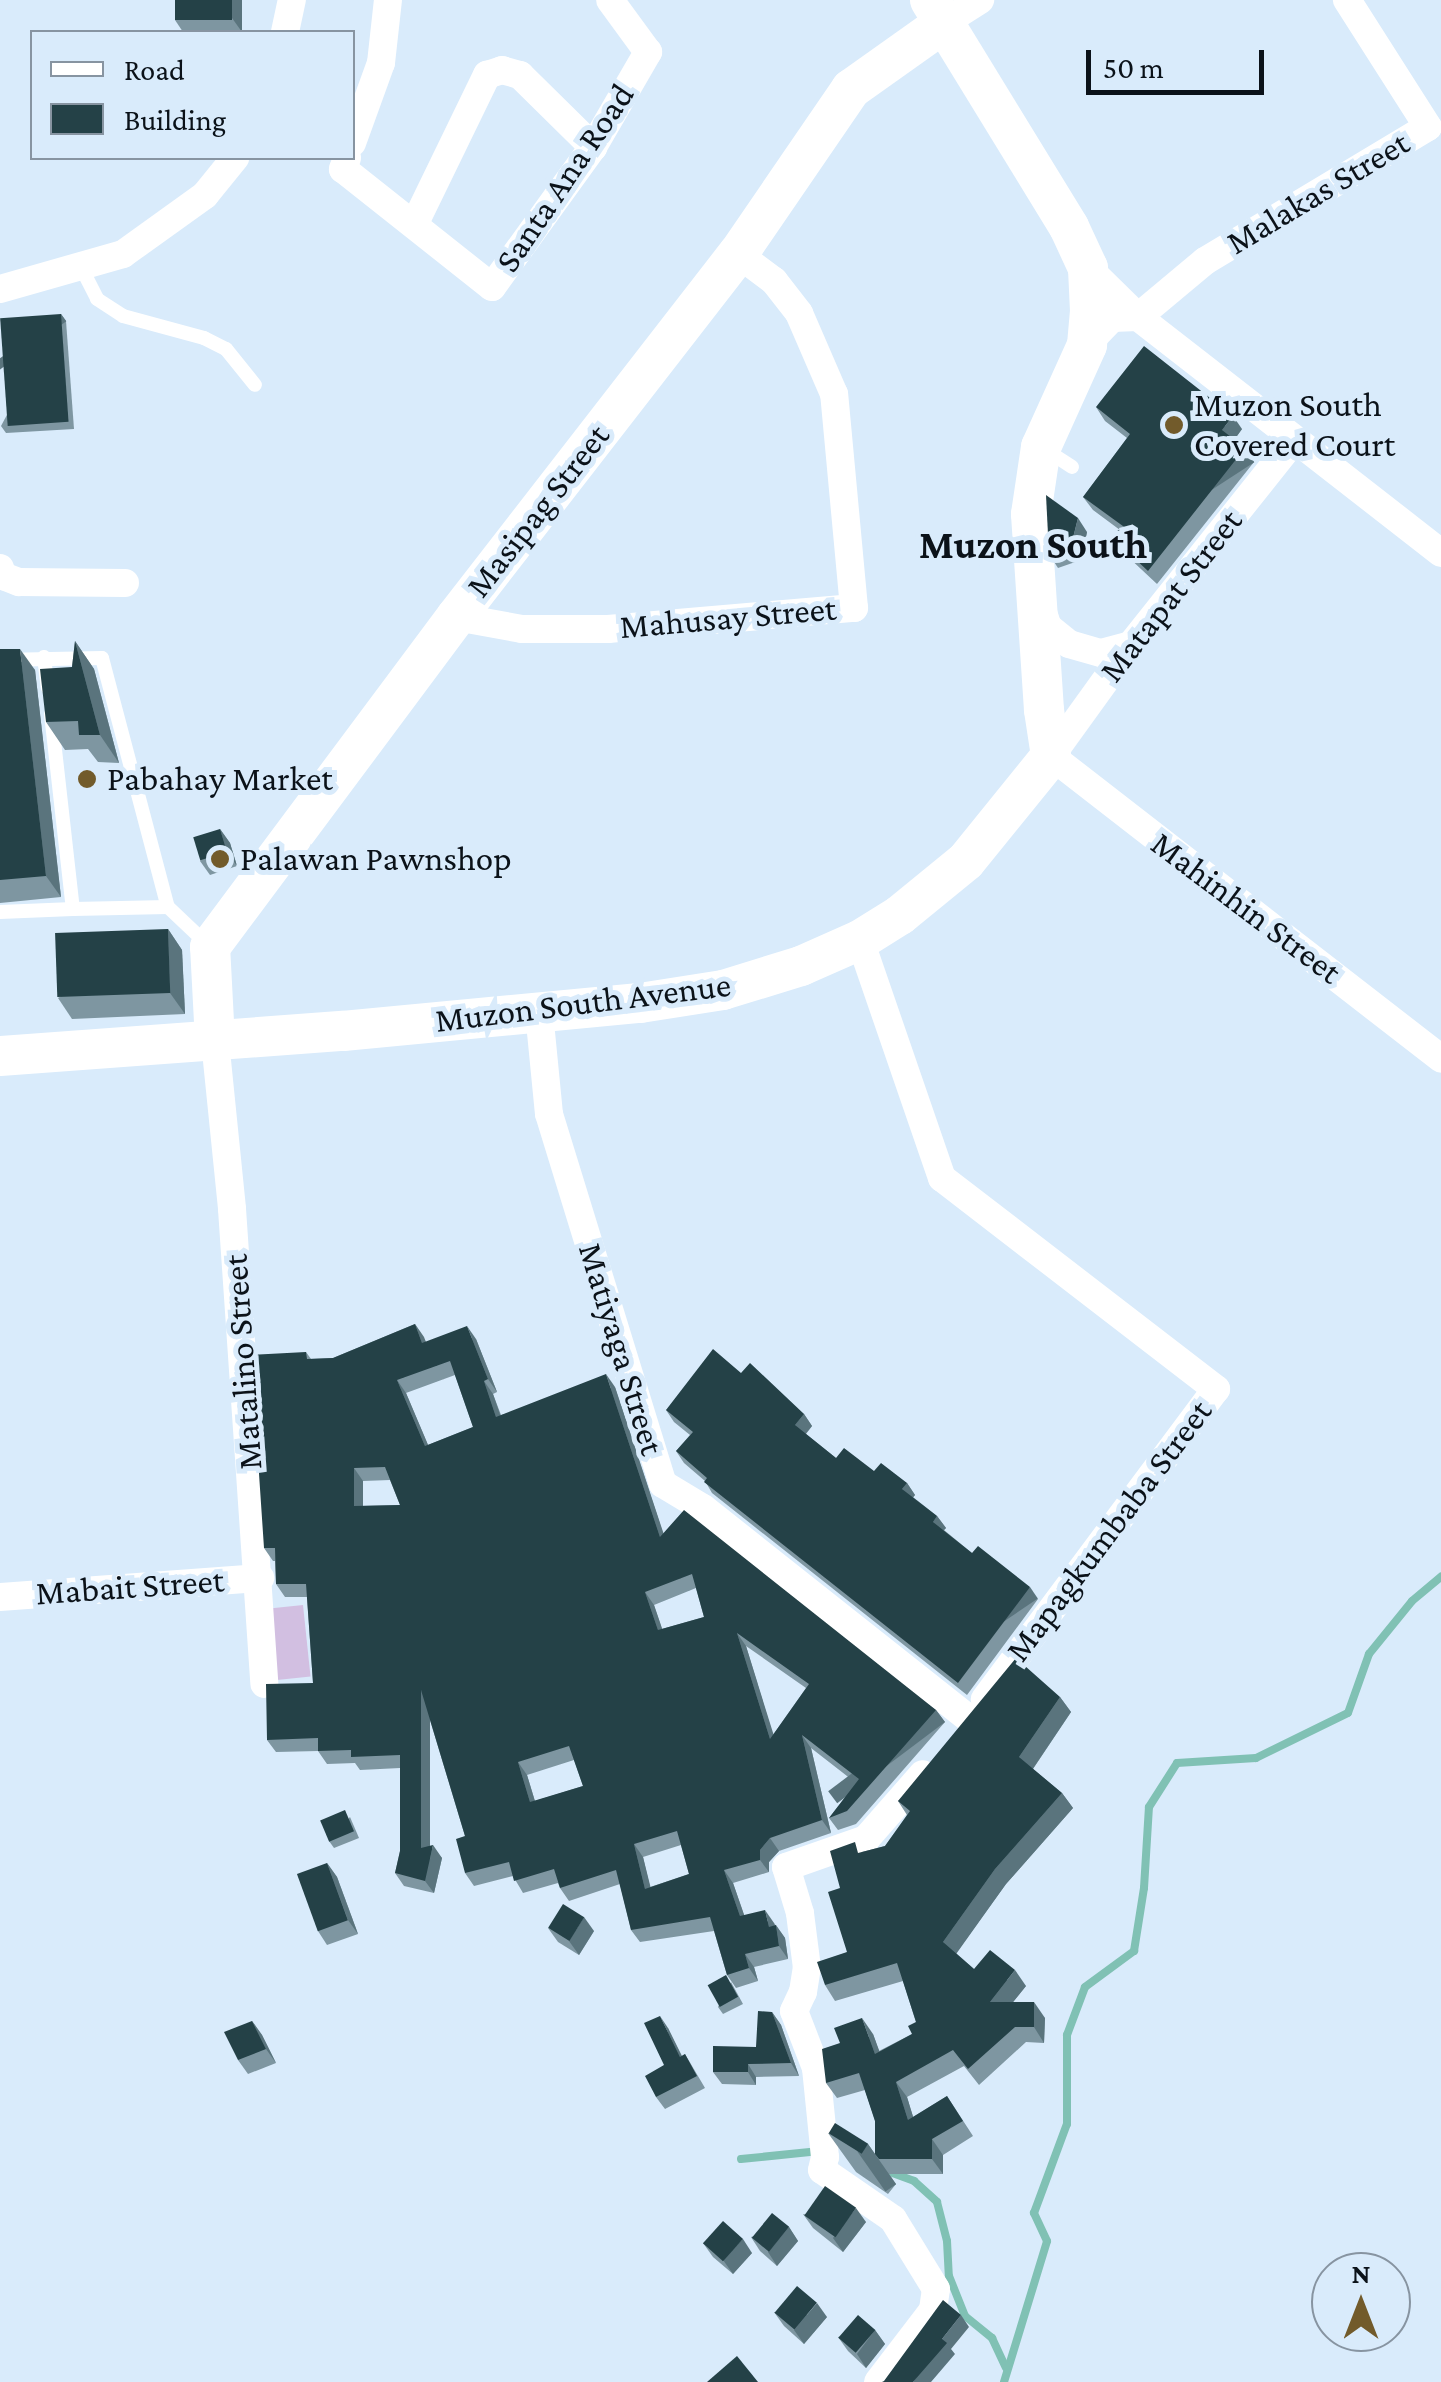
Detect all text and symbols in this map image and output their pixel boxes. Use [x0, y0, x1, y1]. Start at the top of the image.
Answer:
legend [30, 30, 355, 160]
scale bar [1091, 30, 1268, 92]
text: 50 m [1103, 51, 1164, 84]
text: Road [124, 53, 185, 86]
street label: Santa Ana Road [487, 76, 643, 280]
text: Building [124, 103, 226, 136]
street label: Malakas Street [1219, 122, 1417, 264]
place label: Muzon South Covered Court [1194, 384, 1395, 466]
marker: Muzon South Covered Court [1163, 414, 1185, 436]
street label: Masipag Street [457, 416, 619, 606]
street label: Matapat Street [1091, 501, 1251, 691]
district label: Muzon South [919, 521, 1147, 569]
street label: Mahusay Street [618, 588, 838, 648]
place label: Pabahay Market [107, 758, 333, 800]
marker: Pabahay Market [76, 768, 98, 790]
street label: Mahinhin Street [1143, 823, 1349, 993]
place label: Palawan Pawnshop [240, 838, 511, 880]
marker: Palawan Pawnshop [209, 848, 231, 870]
street label: Muzon South Avenue [433, 964, 733, 1042]
street label: Matiyaga Street [569, 1238, 673, 1460]
street label: Matalino Street [215, 1253, 271, 1471]
street label: Mapagkumbaba Street [997, 1392, 1221, 1670]
street label: Mabait Street [34, 1559, 226, 1615]
north arrow [1311, 2252, 1411, 2352]
text: N [1351, 2258, 1371, 2289]

